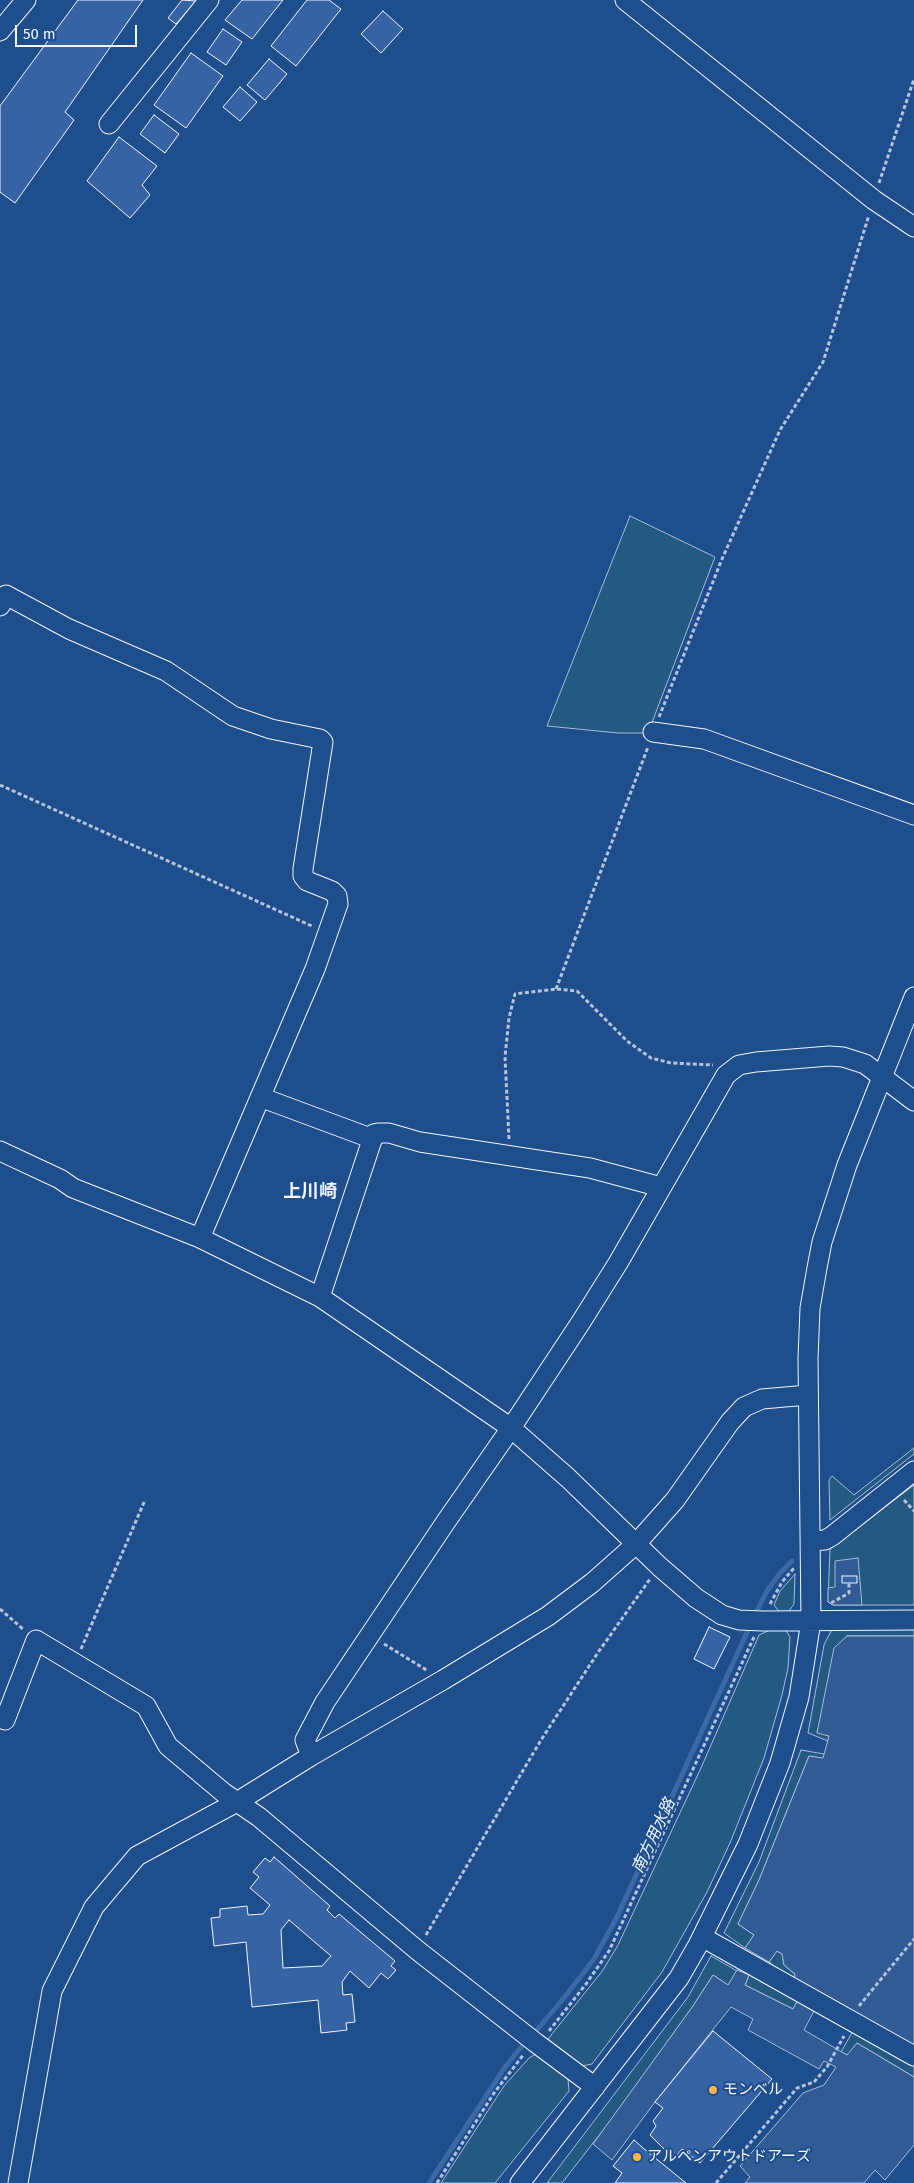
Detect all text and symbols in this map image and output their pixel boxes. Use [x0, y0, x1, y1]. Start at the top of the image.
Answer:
scale bar [18, 15, 140, 47]
text: 50 m [23, 25, 56, 43]
district label: 上川崎 [283, 1181, 337, 1203]
water label: 南方用水路 [628, 1796, 680, 1876]
place label: モンベル [723, 2081, 783, 2099]
marker: モンベル [707, 2084, 719, 2096]
place label: アルペンアウトドアーズ [647, 2148, 811, 2166]
marker: アルペンアウトドアーズ [631, 2151, 643, 2163]

